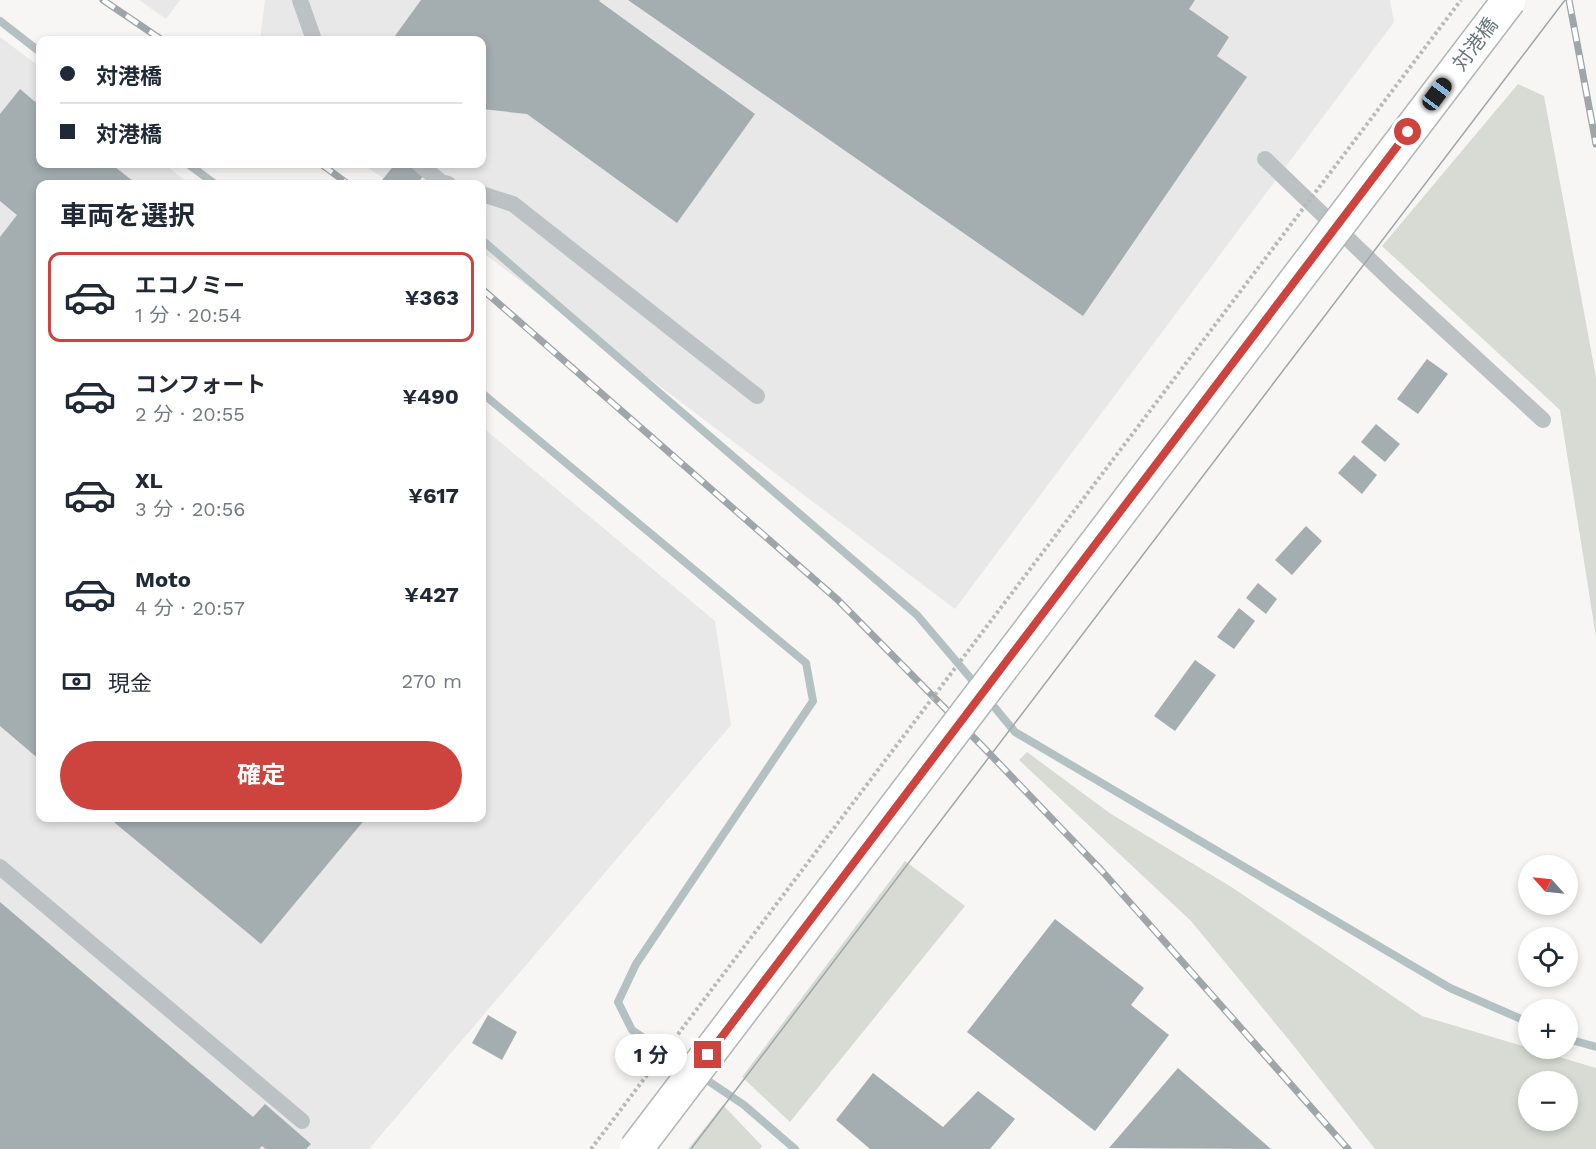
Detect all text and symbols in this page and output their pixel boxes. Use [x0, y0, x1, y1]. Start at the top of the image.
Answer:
street label: 対港橋 [1447, 13, 1503, 75]
text: 対港橋 [96, 64, 162, 89]
car [1419, 74, 1455, 114]
route start [1394, 118, 1421, 145]
text: 対港橋 [96, 122, 162, 147]
text: 車両を選択 [60, 200, 195, 232]
icon: car [63, 270, 117, 324]
text: エコノミー [135, 273, 245, 298]
text: ¥363 [405, 285, 459, 310]
text: 1 分 · 20:54 [135, 303, 242, 327]
icon: car [63, 369, 117, 423]
text: コンフォート [135, 372, 266, 397]
text: ¥490 [402, 384, 459, 409]
text: 2 分 · 20:55 [135, 402, 245, 426]
icon: car [63, 468, 117, 522]
text: XL [135, 468, 163, 493]
text: ¥617 [408, 483, 459, 508]
text: 3 分 · 20:56 [135, 497, 245, 521]
icon: car [63, 567, 117, 621]
text: Moto [135, 567, 191, 592]
text: ¥427 [404, 582, 459, 607]
text: 4 分 · 20:57 [135, 596, 245, 620]
icon: cash [60, 665, 93, 698]
text: 270 m [402, 669, 462, 693]
text: 現金 [108, 671, 152, 696]
button: 確定 [60, 741, 462, 810]
north arrow [1518, 855, 1578, 915]
map controls [1518, 855, 1578, 1131]
button: locate [1518, 927, 1578, 987]
button: + [1518, 999, 1578, 1059]
callout: 1 分 [615, 1034, 687, 1076]
route end [694, 1041, 721, 1068]
text: 1 分 [634, 1043, 668, 1067]
button: − [1518, 1071, 1578, 1131]

